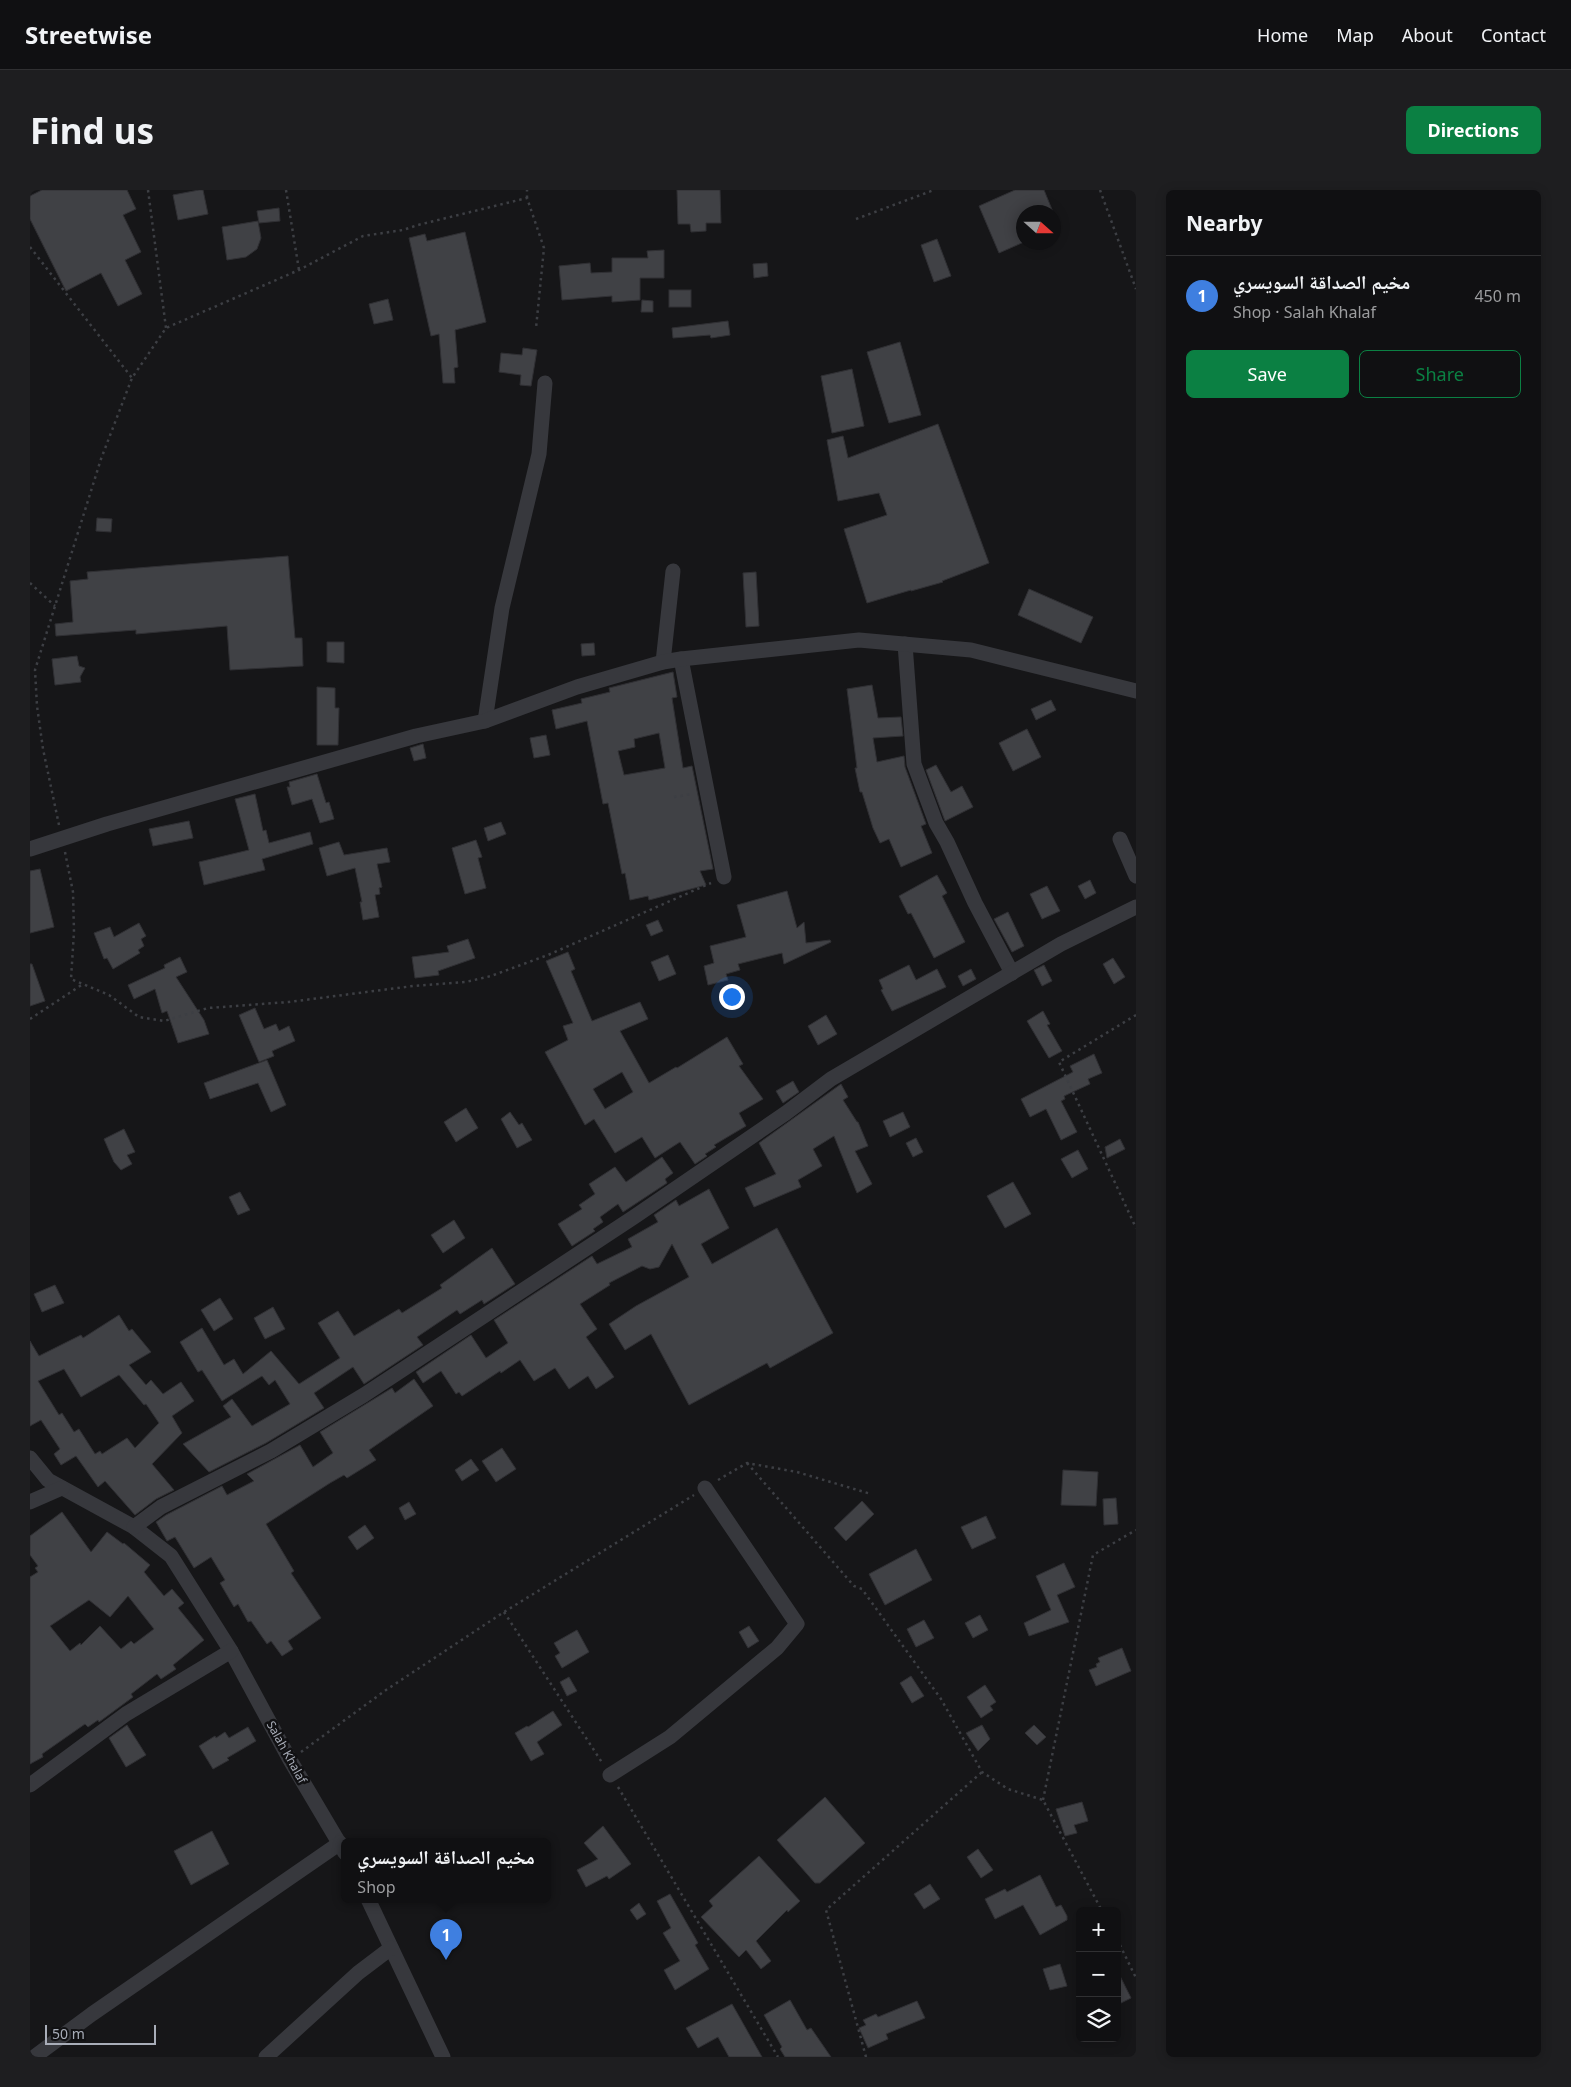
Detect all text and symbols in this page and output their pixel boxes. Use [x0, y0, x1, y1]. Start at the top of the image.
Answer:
text: Streetwise [25, 18, 152, 51]
text: Home [1257, 23, 1308, 47]
text: Map [1336, 23, 1374, 47]
text: About [1402, 23, 1453, 47]
text: Contact [1481, 23, 1546, 47]
button: Directions [1406, 106, 1541, 154]
text: Find us [30, 107, 154, 154]
north arrow [1016, 205, 1061, 250]
text: Nearby [1186, 209, 1262, 237]
text: مخيم الصداقة السويسري [1233, 269, 1410, 295]
text: 1 [1197, 285, 1207, 307]
text: 450 m [1474, 285, 1521, 307]
text: Shop · Salah Khalaf [1233, 301, 1376, 323]
button: Save [1186, 350, 1349, 398]
button: Share [1359, 350, 1521, 398]
your location [719, 984, 745, 1010]
street label: Salah Khalaf [263, 1718, 312, 1787]
popup [341, 1838, 551, 1903]
text: مخيم الصداقة السويسري [357, 1844, 535, 1870]
text: Shop [357, 1876, 396, 1898]
map controls [1076, 1907, 1121, 2042]
button: + [1076, 1907, 1121, 1952]
pin: 1 [430, 1919, 462, 1960]
button: − [1076, 1952, 1121, 1997]
button: layers [1076, 1997, 1121, 2042]
scale bar [45, 2022, 156, 2045]
text: 50 m [52, 2024, 85, 2043]

